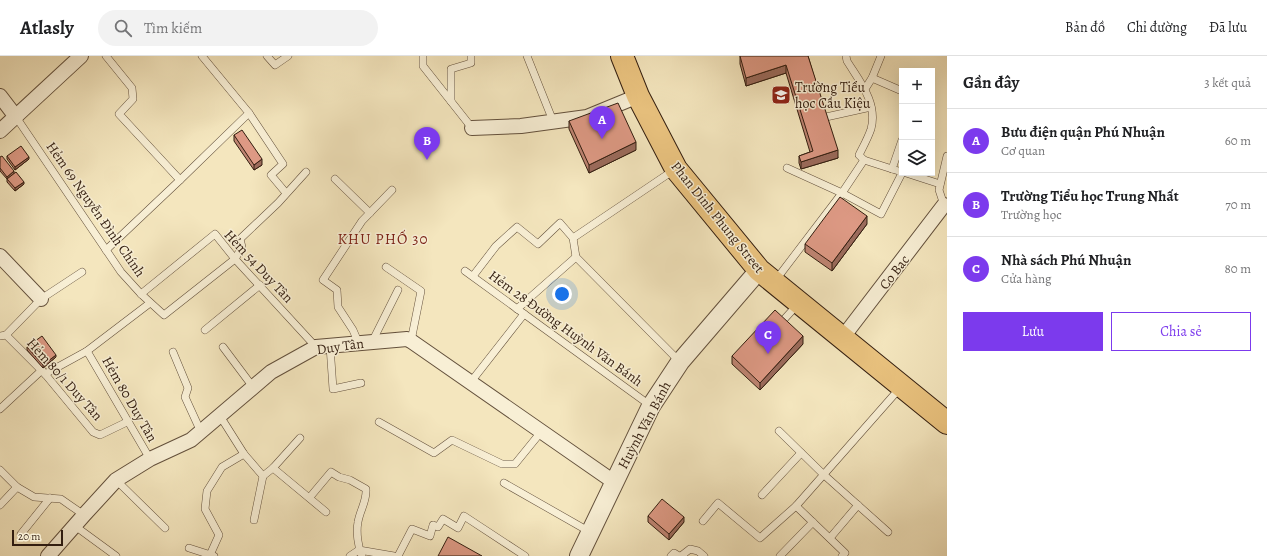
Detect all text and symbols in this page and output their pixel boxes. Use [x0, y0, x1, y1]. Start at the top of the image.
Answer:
search box [98, 10, 378, 46]
text: Atlasly [20, 15, 74, 41]
icon: search [112, 17, 134, 39]
text: Tìm kiếm [144, 18, 202, 38]
text: Bản đồ [1065, 18, 1105, 37]
text: Chỉ đường [1127, 18, 1187, 37]
text: Đã lưu [1209, 18, 1247, 37]
map controls [899, 68, 935, 176]
button: + [899, 68, 935, 104]
text: Gần đây [963, 71, 1020, 94]
text: 3 kết quả [1204, 74, 1251, 91]
place label: Trường Tiểu học Cầu Kiệu [795, 78, 871, 113]
school or university icon: Trường Tiểu học Cầu Kiệu [770, 84, 792, 106]
button: − [899, 104, 935, 140]
pin: A [589, 106, 615, 139]
text: Bưu điện quận Phú Nhuận [1001, 122, 1165, 142]
pin: B [414, 127, 440, 160]
text: A [972, 132, 980, 149]
text: 60 m [1225, 132, 1251, 149]
street label: Hẻm 69 Nguyễn Đình Chính [42, 138, 150, 281]
button: layers [899, 140, 935, 176]
text: Cơ quan [1001, 142, 1045, 159]
street label: Phan Dinh Phung Street [667, 158, 769, 277]
text: Trường Tiểu học Trung Nhất [1001, 186, 1179, 206]
text: B [972, 196, 980, 213]
text: 70 m [1225, 196, 1251, 213]
text: Trường học [1001, 206, 1062, 223]
street label: Hẻm 54 Duy Tân [220, 226, 298, 307]
district label: KHU PHỐ 30 [337, 229, 429, 249]
text: Nhà sách Phú Nhuận [1001, 250, 1131, 270]
street label: Co Bac [875, 251, 914, 294]
text: C [972, 260, 980, 277]
text: 80 m [1224, 260, 1251, 277]
street label: Hẻm 28 Đường Huỳnh Văn Bánh [485, 266, 647, 391]
text: Cửa hàng [1001, 270, 1052, 287]
your location [552, 284, 572, 304]
button: Lưu [963, 312, 1103, 351]
button: Chia sẻ [1111, 312, 1251, 351]
pin: C [755, 321, 781, 354]
street label: Hẻm 80/1 Duy Tân [22, 334, 107, 425]
street label: Duy Tân [315, 334, 365, 359]
street label: Hẻm 80 Duy Tân [97, 353, 162, 446]
street label: Huỳnh Văn Bánh [613, 378, 676, 472]
scale bar [12, 528, 63, 547]
text: 20 m [18, 529, 40, 544]

